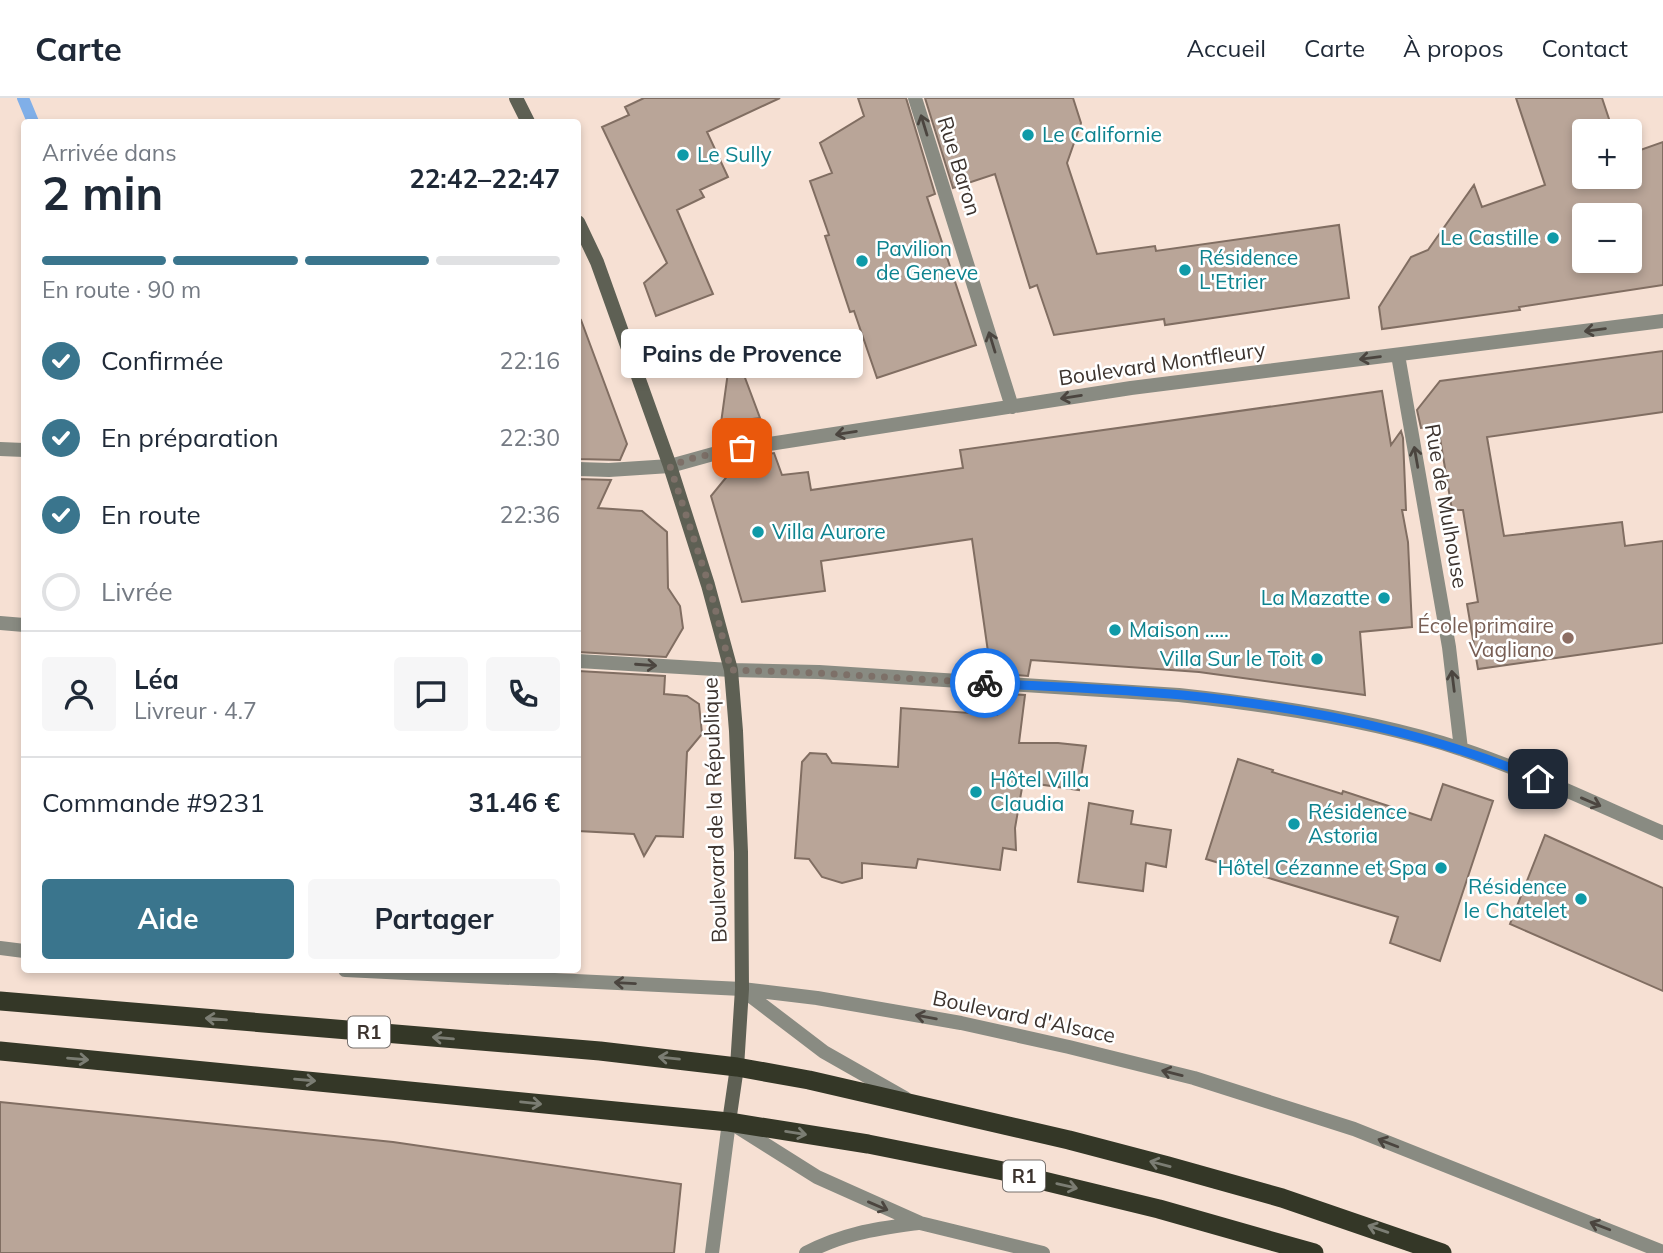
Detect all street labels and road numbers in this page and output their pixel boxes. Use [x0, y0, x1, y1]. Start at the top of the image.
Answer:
street label: Rue Baron [933, 113, 987, 218]
street label: Boulevard Montfleury [1057, 336, 1267, 390]
street label: Rue de Mulhouse [1420, 422, 1474, 590]
street label: Boulevard de la République [696, 677, 732, 943]
street label: Boulevard d'Alsace [930, 984, 1118, 1048]
road number: R1 [348, 1016, 390, 1048]
road number: R1 [1003, 1160, 1045, 1192]

